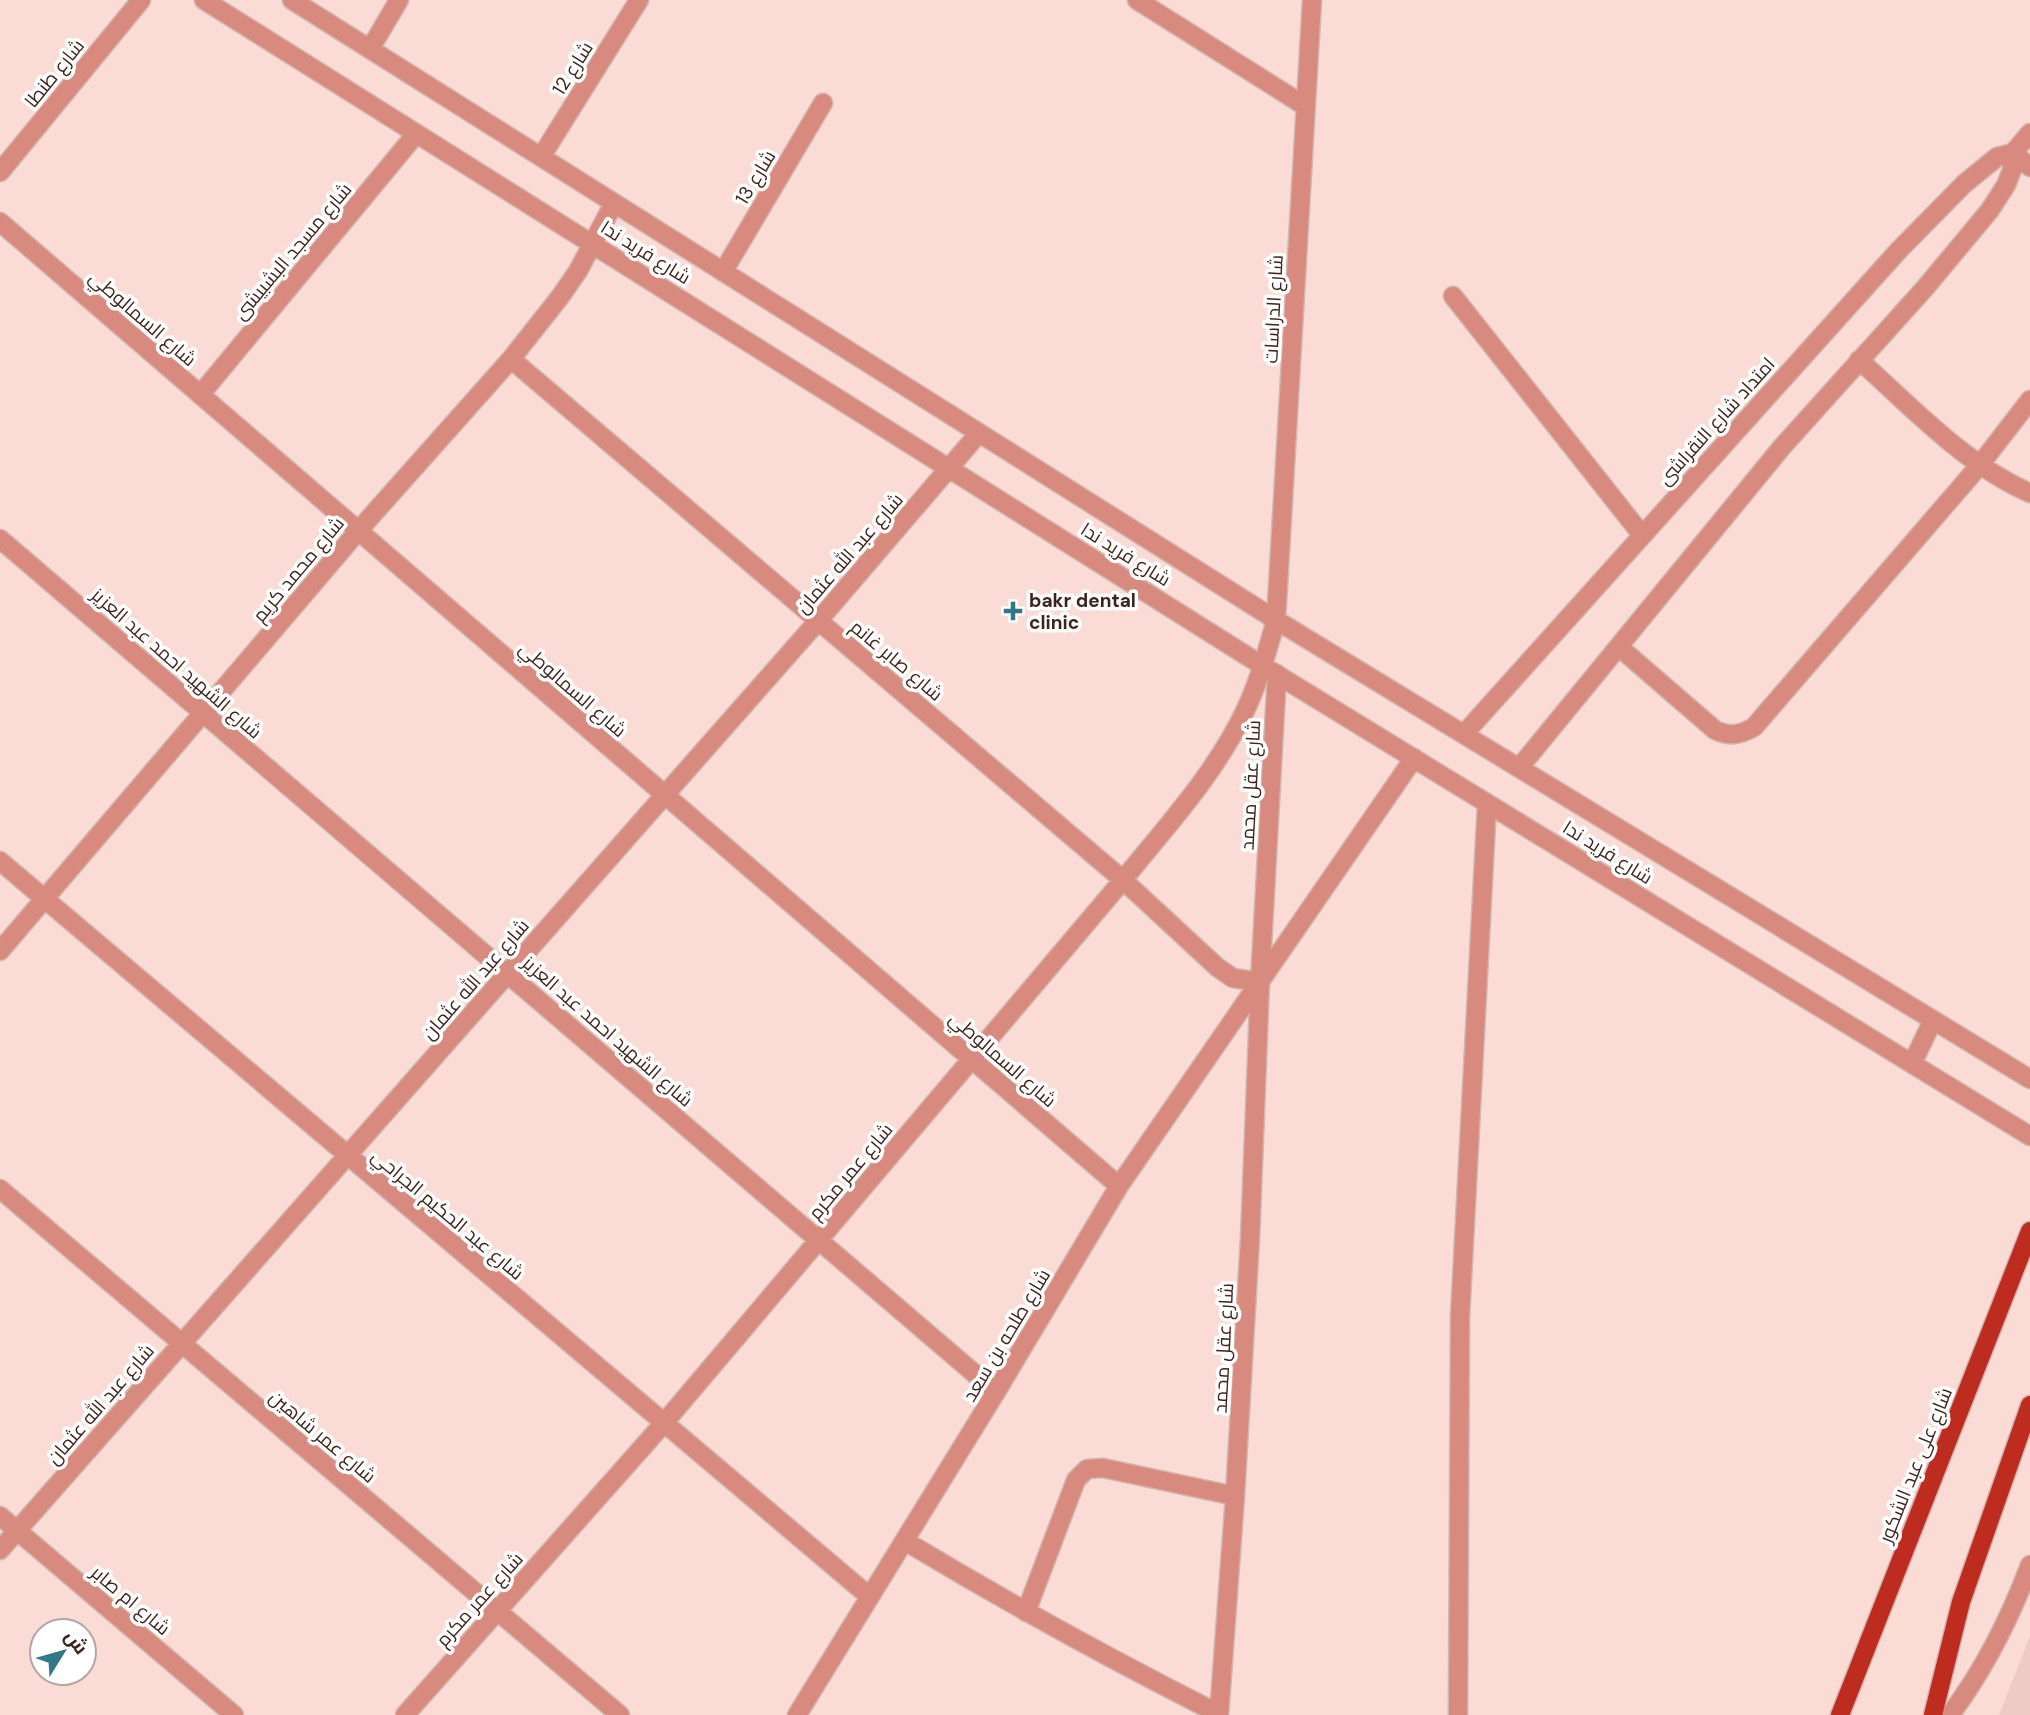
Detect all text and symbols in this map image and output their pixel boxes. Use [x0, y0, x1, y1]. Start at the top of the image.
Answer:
street label: شارع طنطا [19, 34, 90, 113]
street label: شارع 12 [546, 37, 599, 100]
street label: شارع 13 [730, 146, 782, 210]
street label: شارع مسجد البشبيشى [228, 177, 358, 326]
street label: شارع فريد ندا [596, 215, 695, 291]
street label: شارع الدراسات [1258, 254, 1290, 364]
street label: شارع السمالوطي [83, 265, 201, 373]
street label: امتداد شارع النقراشى [1652, 352, 1781, 491]
street label: شارع عبد الله عثمان [790, 488, 909, 620]
street label: شارع محمد كريم [247, 511, 351, 628]
street label: شارع فريد ندا [1076, 517, 1175, 593]
street label: شارع الشهيد احمد عبد العزيز [85, 582, 267, 745]
place label: bakr dental clinic [1029, 588, 1136, 635]
marker: bakr dental clinic [1003, 601, 1023, 621]
street label: شارع صابر غانم [845, 614, 948, 707]
street label: شارع السمالوطي [513, 636, 631, 744]
street label: شارع عقل محمد [1235, 719, 1267, 851]
street label: شارع فريد ندا [1558, 815, 1657, 891]
street label: شارع عبد الله عثمان [416, 914, 535, 1046]
street label: شارع الشهيد احمد عبد العزيز [516, 950, 698, 1113]
street label: شارع السمالوطي [943, 1006, 1061, 1114]
street label: شارع عمر مكرم [803, 1118, 899, 1226]
street label: شارع عبد الحكيم الجراحي [365, 1143, 529, 1287]
street label: شارع طلحه بن سعد [957, 1264, 1057, 1407]
street label: شارع عقل محمد [1208, 1282, 1240, 1414]
street label: شارع عبد الله عثمان [41, 1339, 160, 1471]
street label: شارع عمر شاهين [263, 1384, 381, 1489]
street label: شارع على عبد الشكور [1873, 1384, 1959, 1548]
street label: شارع عمر مكرم [430, 1547, 529, 1653]
street label: شارع ام صابر [85, 1559, 175, 1642]
north arrow [28, 1617, 98, 1687]
text: ش [59, 1625, 93, 1659]

